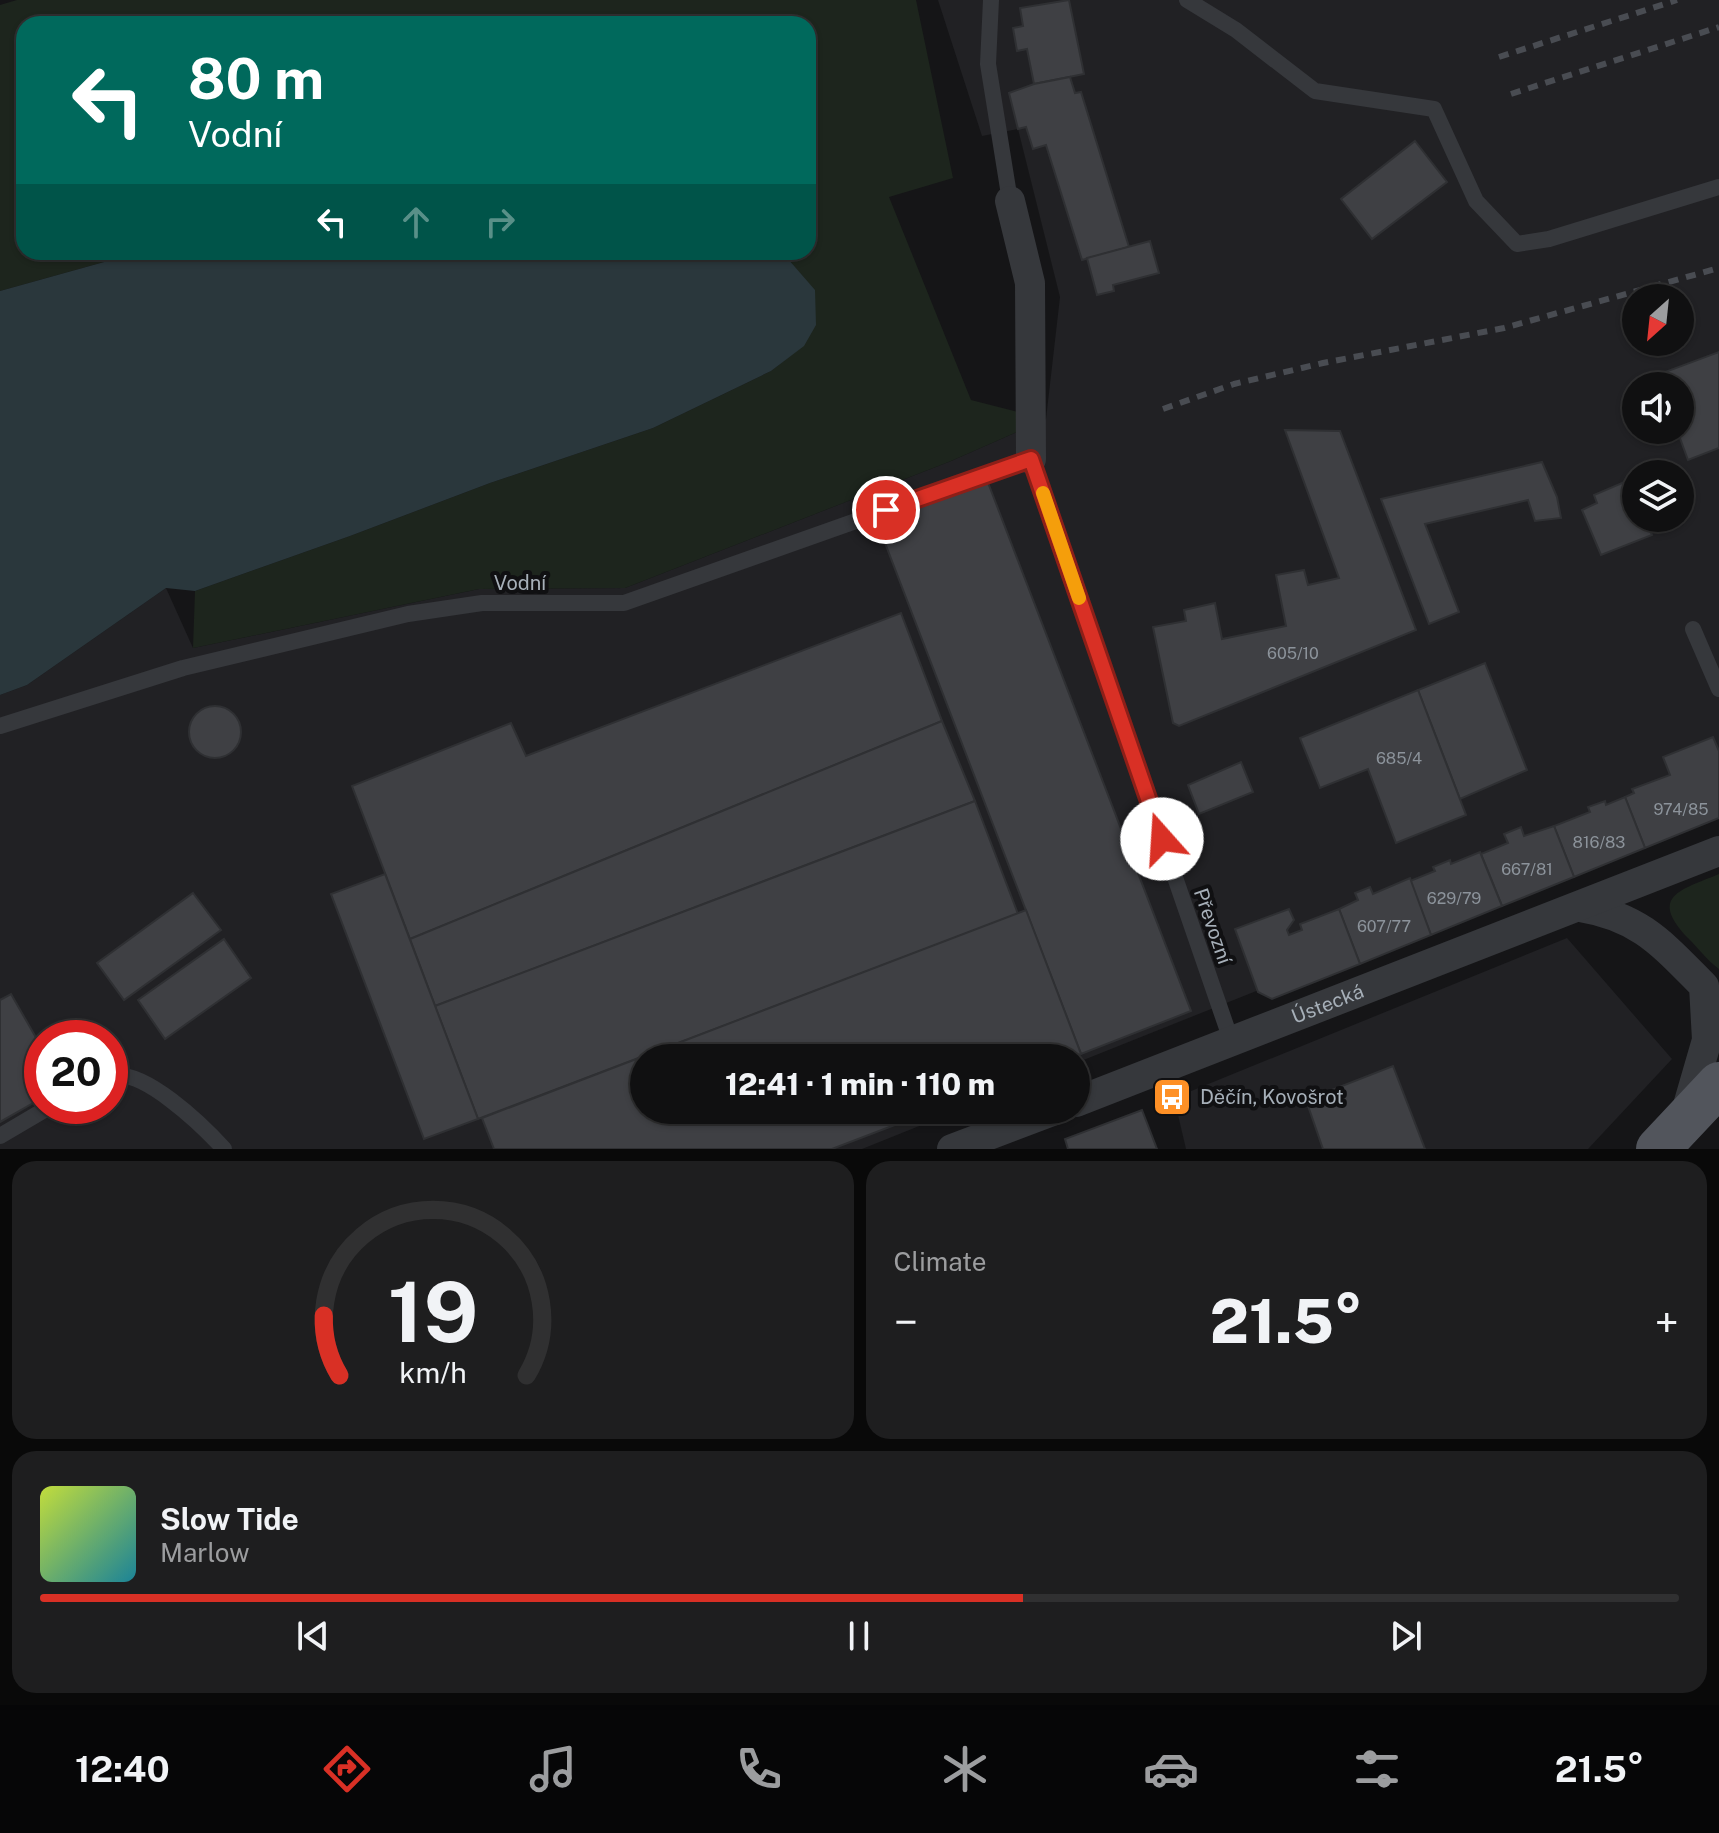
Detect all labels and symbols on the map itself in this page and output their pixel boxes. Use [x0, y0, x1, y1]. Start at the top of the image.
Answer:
north arrow [1622, 284, 1694, 356]
pin [852, 476, 920, 544]
street label: Vodní [494, 571, 547, 595]
house number: 605/10 [1267, 644, 1319, 663]
house number: 685/4 [1376, 749, 1422, 768]
position arrow [1120, 797, 1204, 881]
house number: 974/85 [1653, 800, 1709, 819]
house number: 816/83 [1573, 833, 1625, 852]
house number: 667/81 [1501, 860, 1553, 879]
street label: Převozní [1189, 885, 1237, 968]
house number: 629/79 [1427, 889, 1481, 908]
house number: 607/77 [1357, 917, 1411, 936]
street label: Ústecká [1288, 979, 1367, 1029]
speed limit sign: 20 [24, 1020, 128, 1124]
bus stop icon: Děčín, Kovošrot [1151, 1076, 1193, 1118]
place label: Děčín, Kovošrot [1200, 1085, 1344, 1109]

